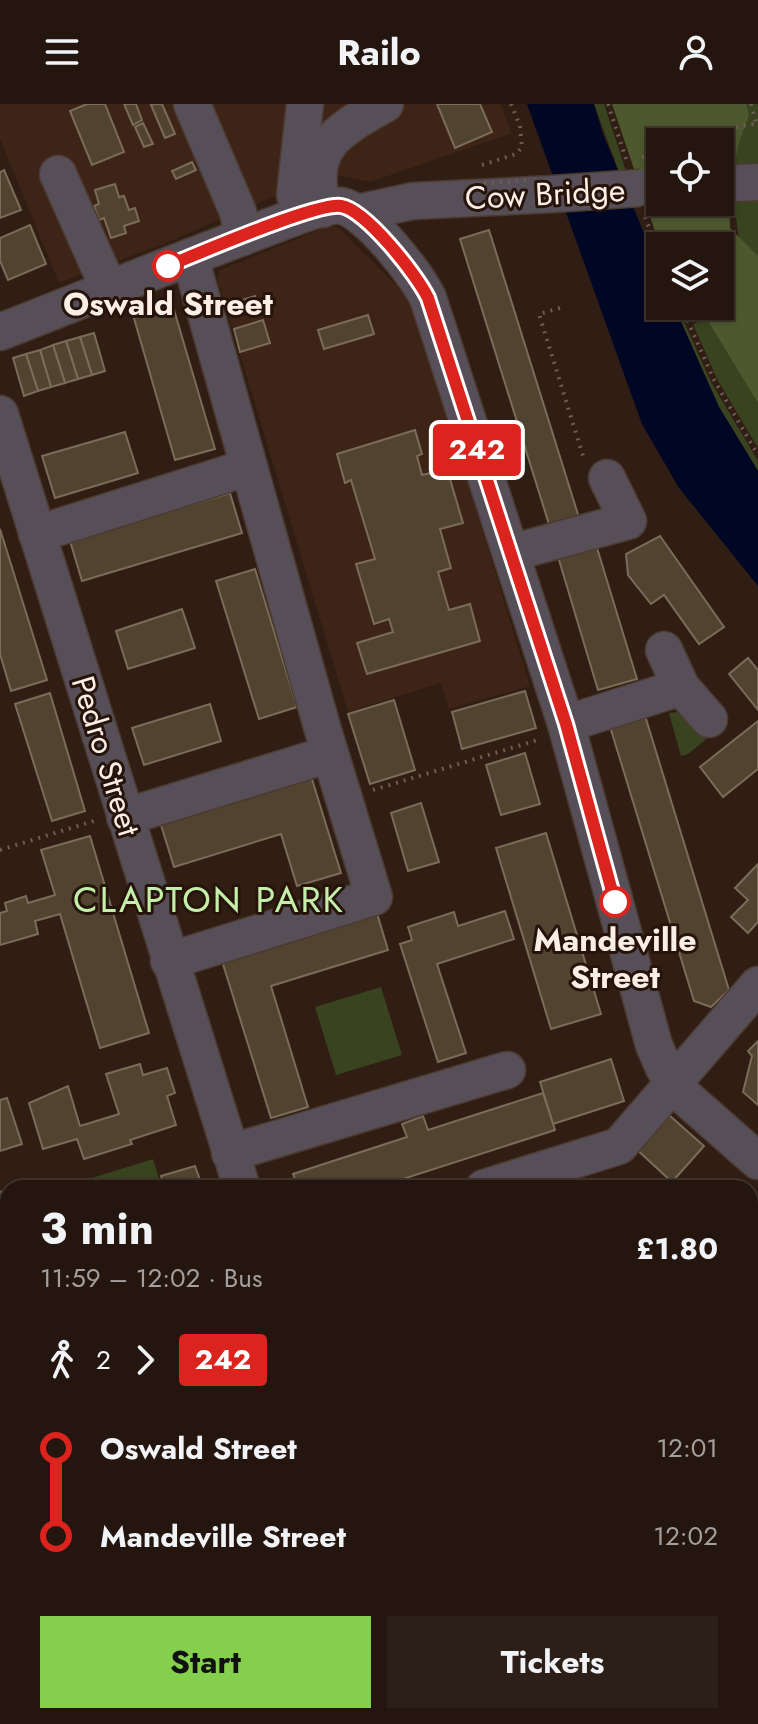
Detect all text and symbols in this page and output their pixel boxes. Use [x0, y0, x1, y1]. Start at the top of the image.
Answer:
text: Railo [337, 26, 421, 78]
icon: menu [40, 30, 84, 74]
icon: person [674, 30, 718, 74]
map controls [646, 128, 734, 320]
button: locate [646, 128, 734, 216]
street label: Cow Bridge [464, 167, 626, 221]
button: layers [646, 232, 734, 320]
marker: Oswald Street [153, 251, 183, 281]
place label: Oswald Street [63, 281, 274, 327]
line badge: 242 [431, 424, 523, 476]
text: 242 [449, 429, 505, 470]
street label: Pedro Street [60, 670, 152, 842]
district label: CLAPTON PARK [73, 873, 345, 925]
marker: Mandeville Street [600, 887, 630, 917]
place label: Mandeville Street [533, 917, 697, 1000]
text: 3 min [40, 1197, 154, 1261]
text: £1.80 [636, 1227, 718, 1270]
text: 11:59 – 12:02 · Bus [40, 1259, 262, 1297]
icon: walk [40, 1338, 84, 1382]
icon: forward [123, 1338, 167, 1382]
text: 242 [195, 1339, 251, 1380]
text: 2 [96, 1341, 111, 1379]
text: Oswald Street [100, 1427, 297, 1470]
text: 12:01 [656, 1429, 718, 1467]
text: Mandeville Street [100, 1515, 346, 1558]
text: 12:02 [653, 1517, 718, 1555]
button: Start [40, 1616, 371, 1708]
button: Tickets [387, 1616, 718, 1708]

